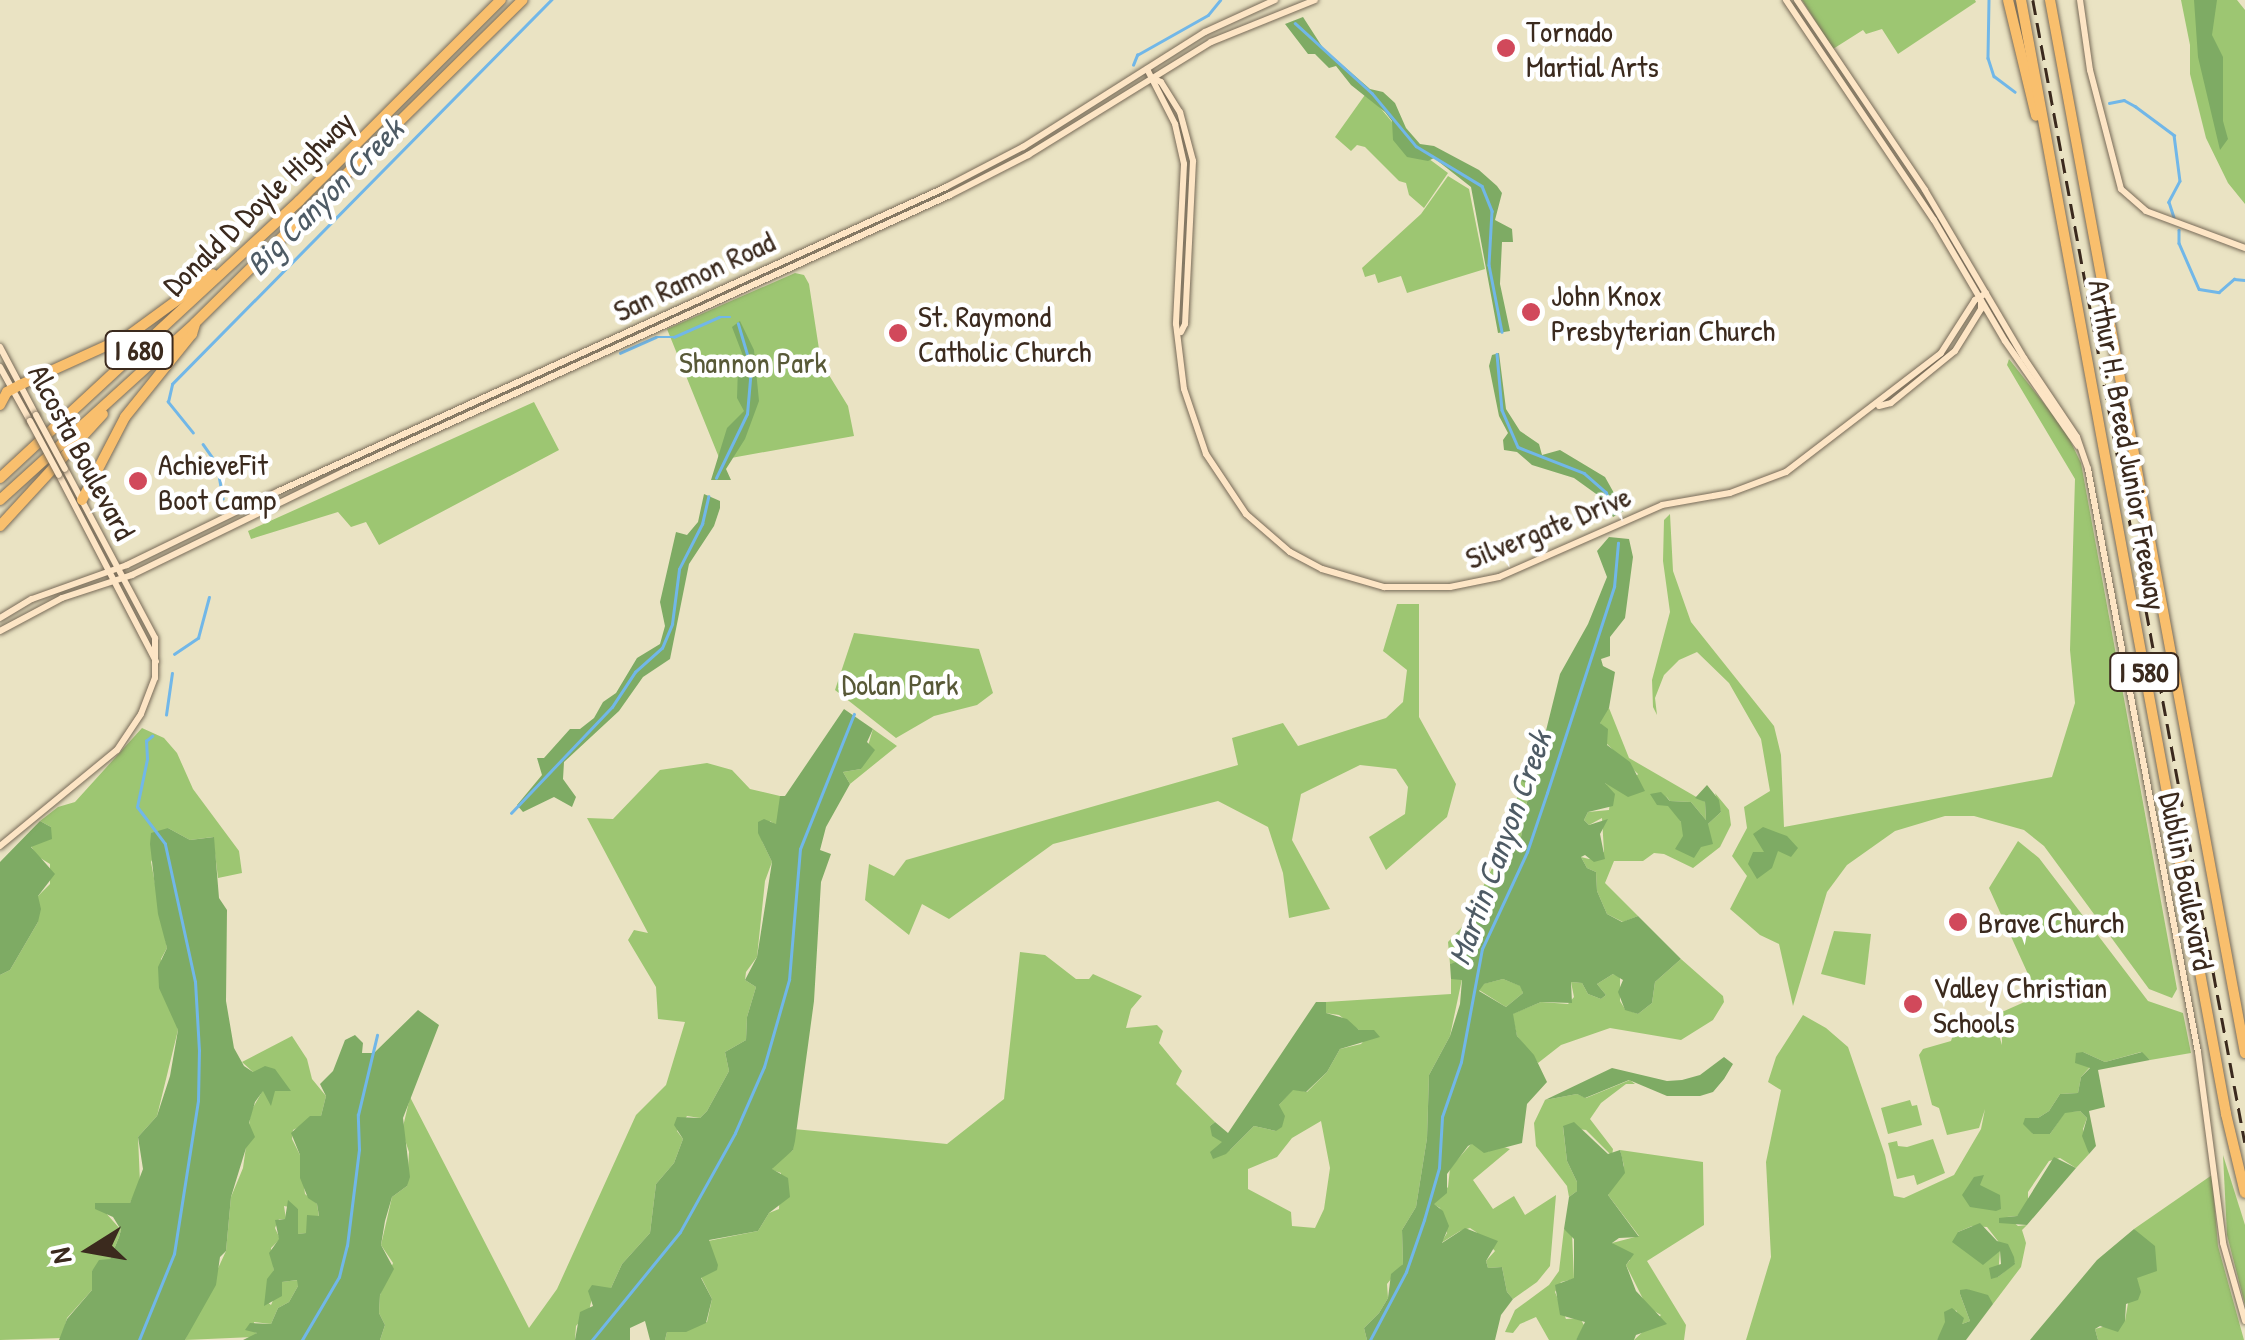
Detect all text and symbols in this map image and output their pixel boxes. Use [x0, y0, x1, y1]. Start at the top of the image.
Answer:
place label: Tornado Martial Arts [1526, 13, 1659, 84]
marker: Tornado Martial Arts [1495, 37, 1517, 59]
street label: Donald D Doyle Highway [155, 103, 361, 303]
water label: Big Canyon Creek [238, 110, 412, 284]
street label: San Ramon Road [608, 223, 780, 329]
place label: John Knox Presbyterian Church [1551, 277, 1775, 348]
street label: Arthur H. Breed Junior Freeway [2081, 277, 2175, 613]
place label: St. Raymond Catholic Church [918, 298, 1091, 368]
marker: John Knox Presbyterian Church [1520, 301, 1542, 323]
marker: St. Raymond Catholic Church [887, 322, 909, 344]
road number: I 680 [104, 327, 174, 373]
park label: Shannon Park [679, 344, 827, 380]
street label: Alcosta Boulevard [21, 358, 143, 546]
place label: AchieveFit Boot Camp [158, 446, 276, 516]
marker: AchieveFit Boot Camp [127, 470, 149, 492]
street label: Silvergate Drive [1460, 478, 1636, 576]
road number: I 580 [2109, 649, 2179, 695]
park label: Dolan Park [842, 666, 958, 702]
water label: Martin Canyon Creek [1440, 726, 1560, 970]
street label: Dublin Boulevard [2152, 789, 2222, 973]
place label: Brave Church [1978, 904, 2124, 940]
marker: Brave Church [1947, 911, 1969, 933]
place label: Valley Christian Schools [1933, 969, 2107, 1040]
marker: Valley Christian Schools [1902, 993, 1924, 1015]
north arrow [40, 1200, 140, 1300]
text: N [40, 1245, 81, 1267]

